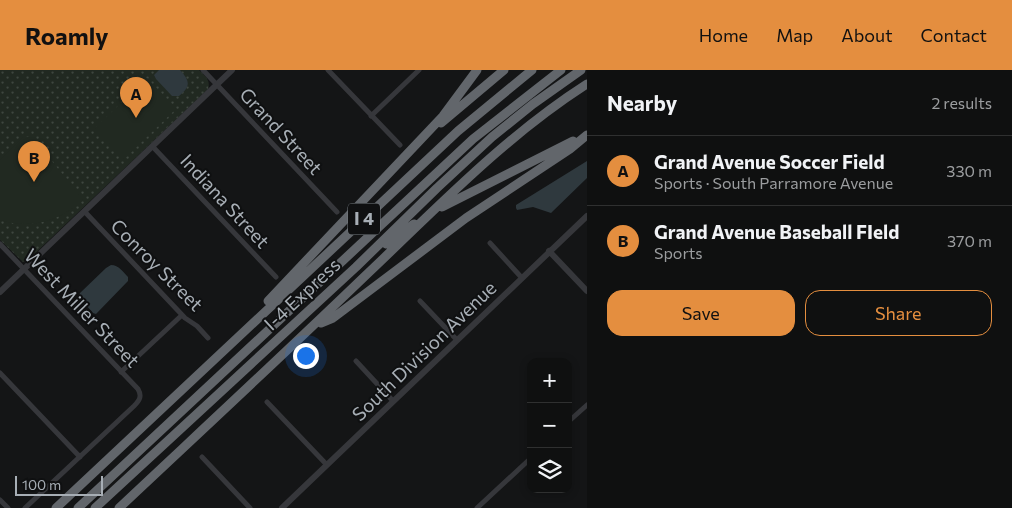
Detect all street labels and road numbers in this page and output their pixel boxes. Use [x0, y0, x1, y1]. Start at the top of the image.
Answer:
street label: Grand Street [235, 82, 328, 179]
street label: Indiana Street [176, 149, 275, 253]
road number: I 4 [348, 204, 380, 234]
street label: Conroy Street [107, 214, 208, 316]
street label: West Miller Street [20, 244, 145, 372]
street label: I-4 Express [259, 253, 344, 335]
street label: South Division Avenue [347, 276, 501, 425]

